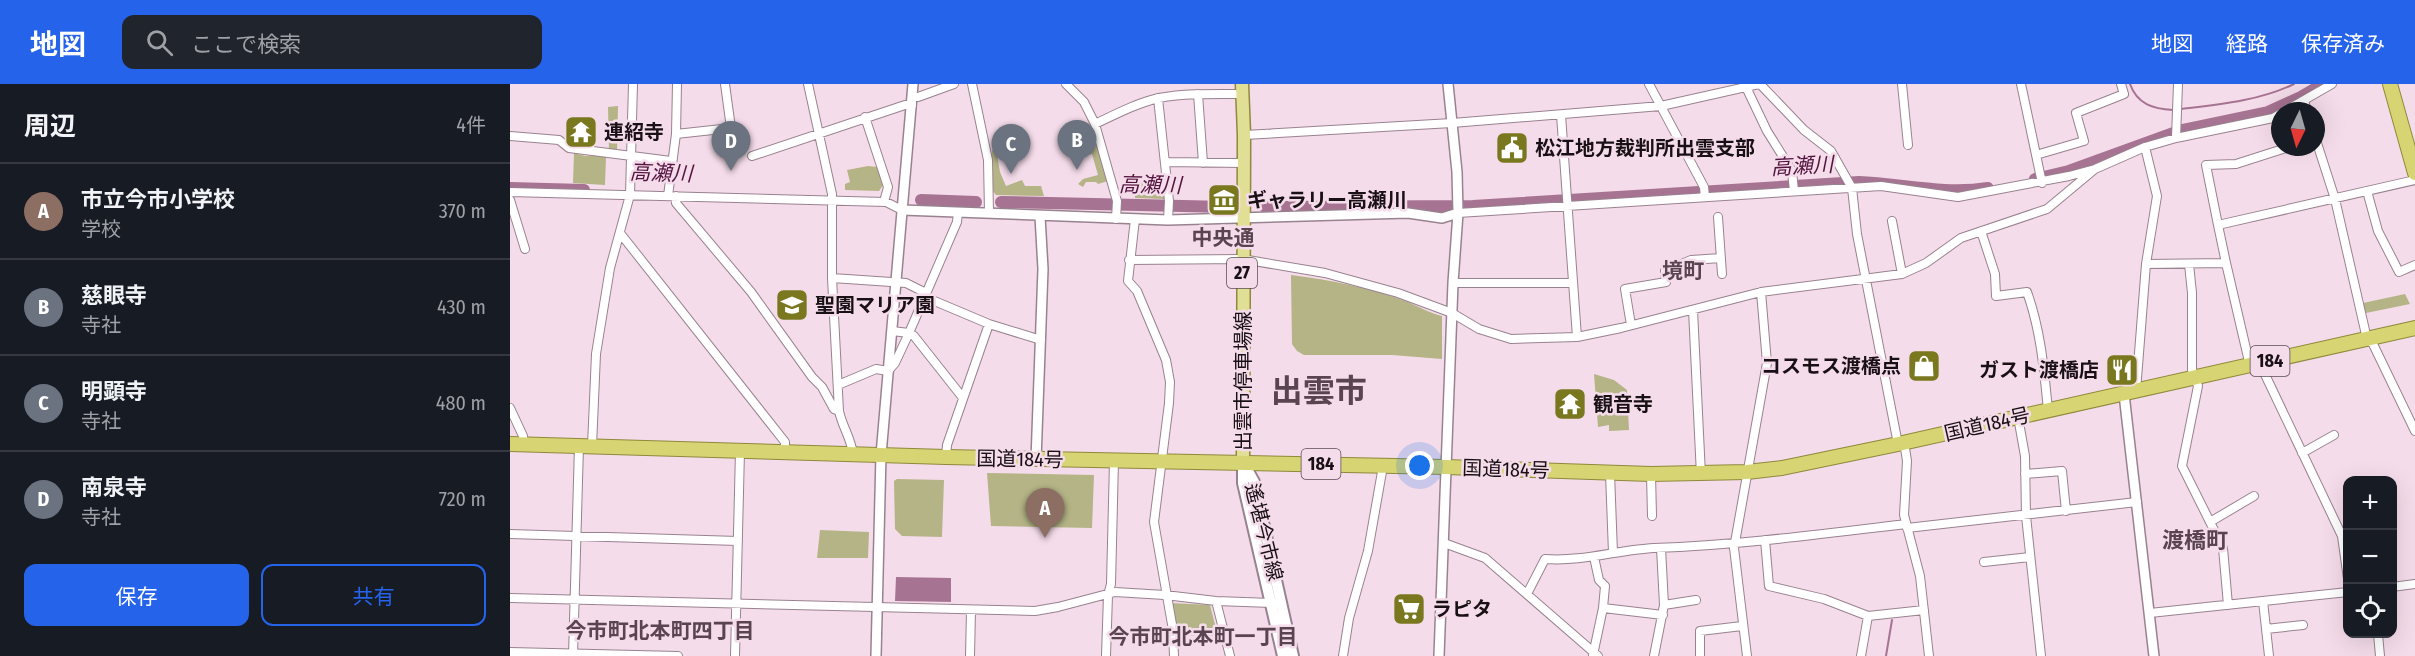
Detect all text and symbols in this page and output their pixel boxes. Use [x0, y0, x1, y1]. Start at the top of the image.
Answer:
search box [122, 15, 542, 69]
icon: search [143, 26, 176, 59]
text: 地図 [30, 28, 86, 61]
text: ここで検索 [191, 31, 301, 58]
text: 地図 [2151, 31, 2193, 57]
text: 経路 [2226, 31, 2268, 57]
text: 保存済み [2301, 31, 2385, 57]
north arrow [2271, 102, 2325, 156]
text: 周辺 [24, 111, 76, 142]
text: 4件 [456, 113, 486, 137]
temple icon: 連紹寺 [563, 114, 599, 150]
place label: 連紹寺 [604, 120, 664, 144]
pin: B [1058, 120, 1096, 170]
pin: D [712, 122, 750, 171]
pin: C [992, 124, 1030, 174]
public building icon: 松江地方裁判所出雲支部 [1494, 130, 1530, 166]
place label: 松江地方裁判所出雲支部 [1535, 136, 1755, 160]
water label: 高瀬川 [1770, 151, 1836, 181]
water label: 高瀬川 [629, 159, 695, 187]
water label: 高瀬川 [1118, 171, 1184, 199]
museum icon: ギャラリー高瀬川 [1206, 182, 1242, 218]
text: 市立今市小学校 [81, 186, 235, 213]
place label: ギャラリー高瀬川 [1247, 188, 1407, 212]
text: A [38, 199, 49, 223]
text: 370 m [439, 199, 486, 223]
text: 学校 [81, 217, 121, 241]
district label: 中央通 [1192, 225, 1255, 251]
road number: 27 [1227, 258, 1257, 288]
district label: 境町 [1662, 258, 1704, 284]
text: 慈眼寺 [81, 282, 147, 309]
school or university icon: 聖園マリア園 [774, 287, 810, 323]
place label: 聖園マリア園 [815, 293, 935, 317]
text: B [38, 295, 49, 319]
text: 430 m [437, 295, 486, 319]
street label: 出雲市停車場線 [1231, 311, 1255, 451]
text: 寺社 [81, 313, 121, 337]
road number: 184 [2250, 346, 2290, 376]
shop icon: コスモス渡橋点 [1906, 348, 1942, 384]
restaurant icon: ガスト渡橋店 [2104, 352, 2140, 388]
place label: コスモス渡橋点 [1761, 354, 1901, 378]
place label: ガスト渡橋店 [1979, 358, 2099, 382]
district label: 出雲市 [1271, 372, 1367, 410]
text: 明顕寺 [81, 378, 147, 405]
temple icon: 観音寺 [1552, 386, 1588, 422]
text: C [38, 391, 49, 415]
text: 480 m [436, 391, 486, 415]
place label: 観音寺 [1593, 392, 1653, 416]
street label: 国道184号 [1942, 402, 2032, 446]
text: 寺社 [81, 409, 121, 433]
street label: 国道184号 [976, 446, 1064, 472]
road number: 184 [1302, 449, 1340, 479]
your location [1405, 451, 1434, 480]
street label: 国道184号 [1462, 455, 1550, 483]
text: 南泉寺 [81, 474, 147, 501]
map controls [2343, 476, 2397, 638]
button: + [2343, 476, 2397, 530]
street label: 遙堪今市線 [1240, 481, 1288, 583]
text: D [38, 487, 49, 511]
text: 720 m [439, 487, 486, 511]
pin: A [1026, 488, 1064, 538]
text: 寺社 [81, 505, 121, 529]
district label: 渡橋町 [2162, 527, 2228, 554]
button: − [2343, 530, 2397, 584]
button: 保存 [24, 564, 249, 626]
button: 共有 [261, 564, 486, 626]
button: locate [2343, 584, 2397, 638]
supermarket icon: ラピタ [1391, 591, 1427, 627]
place label: ラピタ [1432, 597, 1492, 621]
district label: 今市町北本町四丁目 [566, 618, 755, 644]
district label: 今市町北本町一丁目 [1109, 624, 1298, 650]

